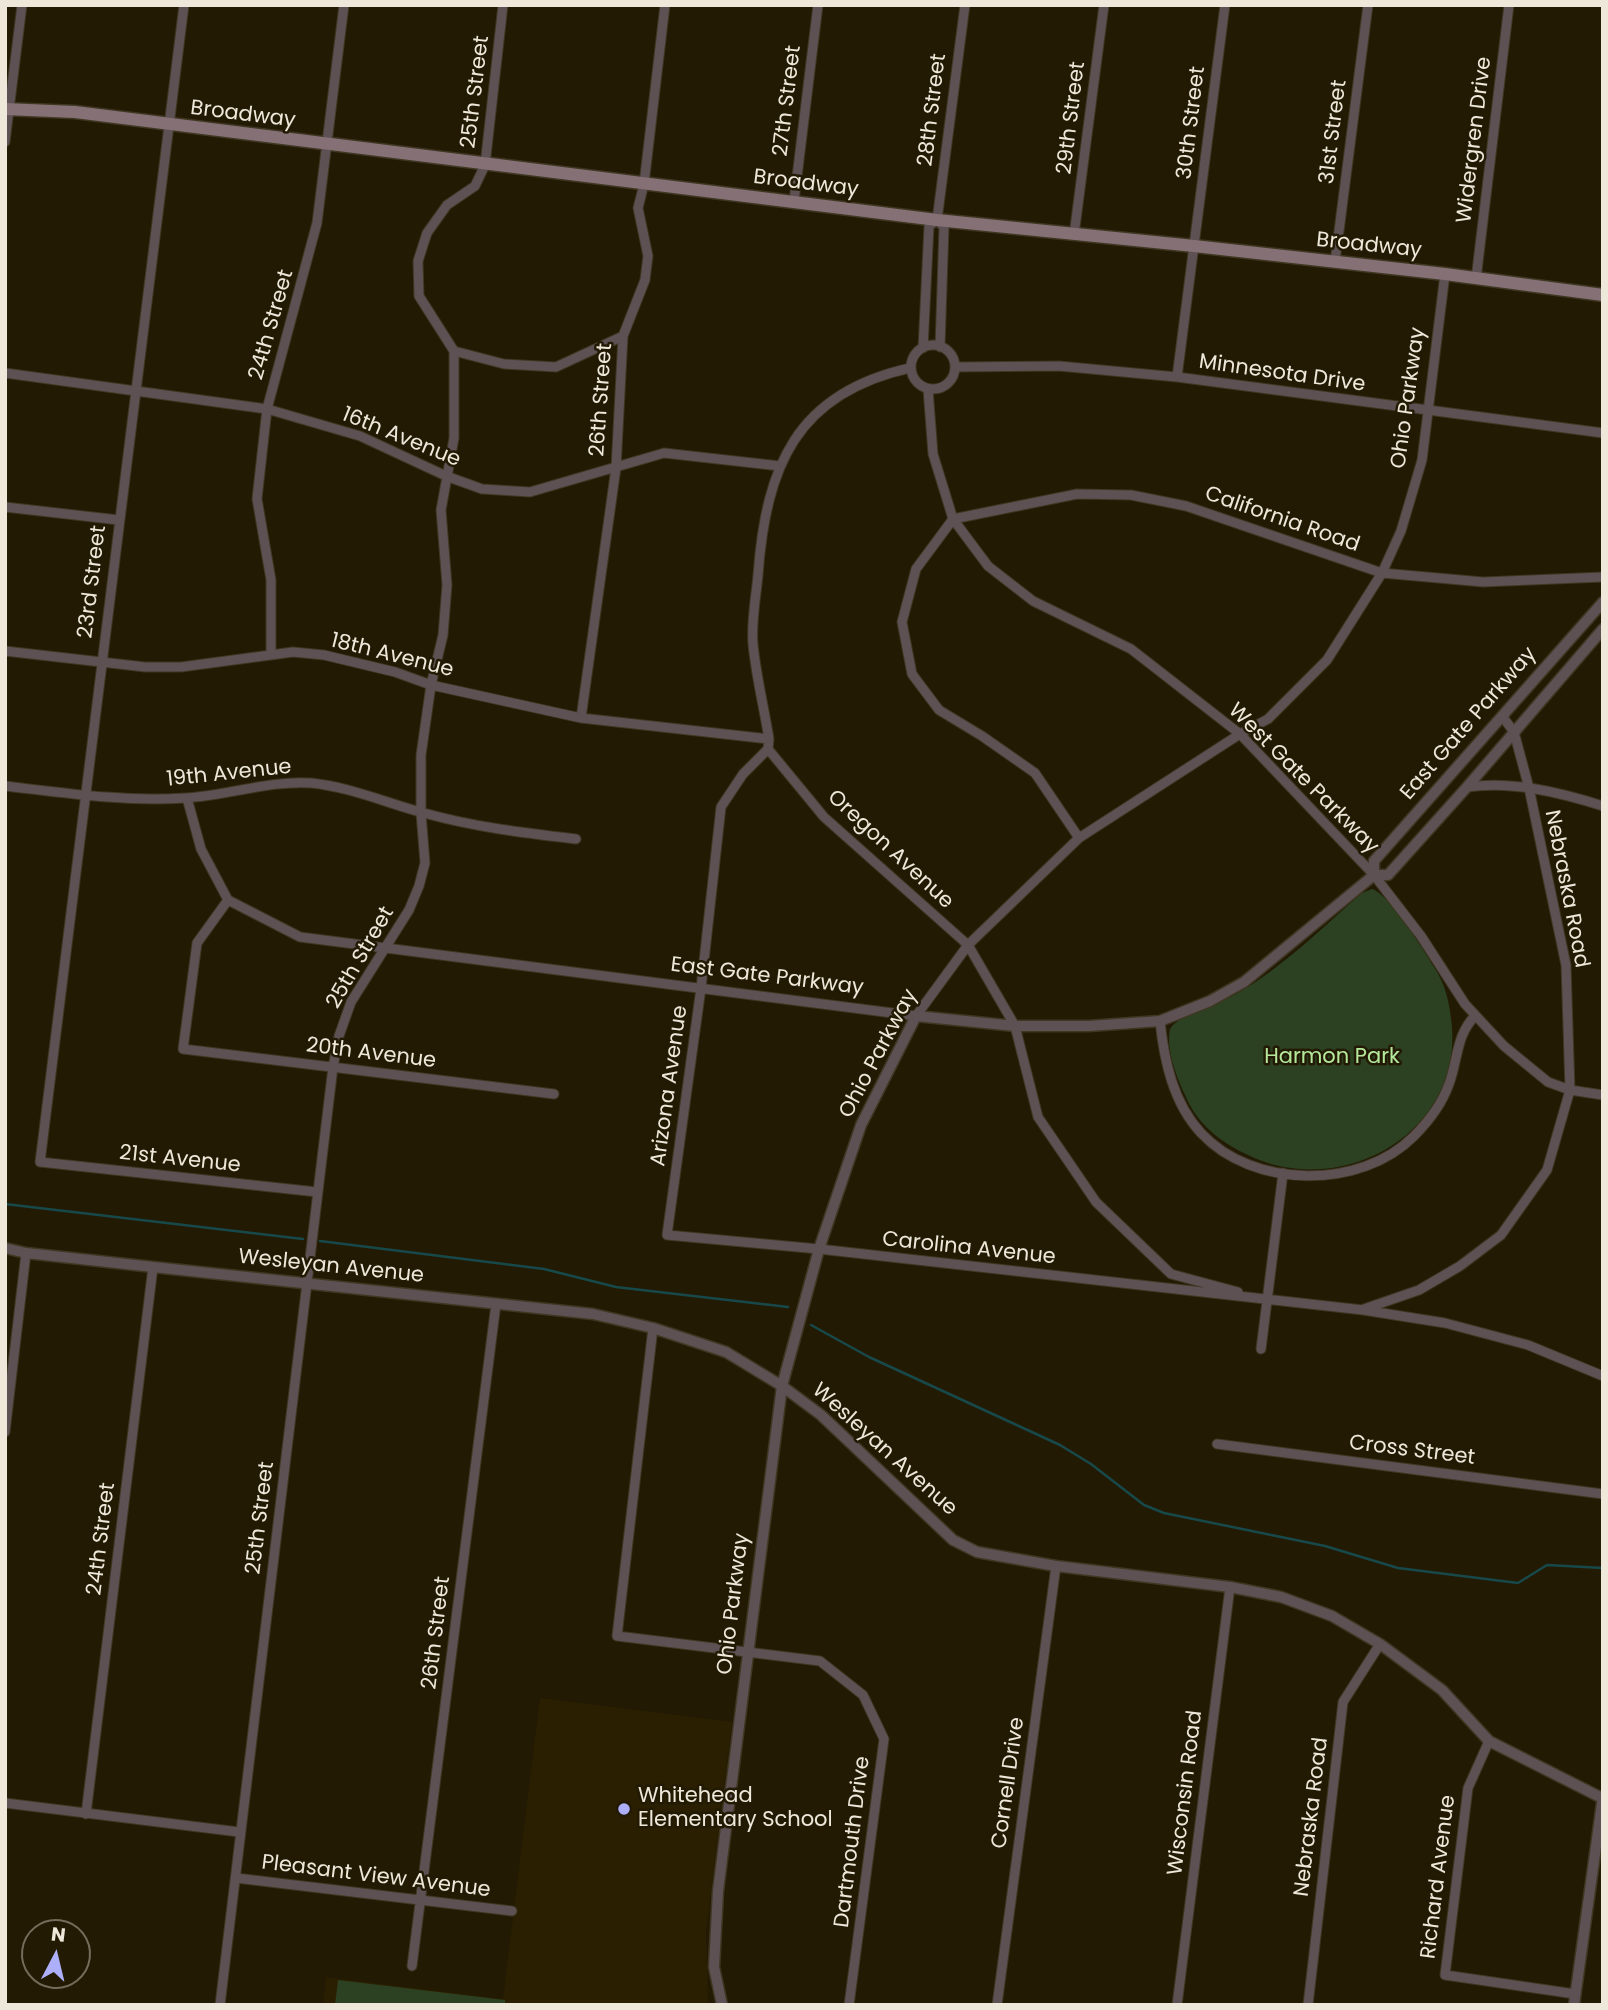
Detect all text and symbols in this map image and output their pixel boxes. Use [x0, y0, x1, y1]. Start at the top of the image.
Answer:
street label: 25th Street [457, 34, 495, 150]
street label: 27th Street [769, 44, 807, 158]
street label: 28th Street [914, 52, 952, 168]
street label: Widergren Drive [1452, 55, 1498, 225]
street label: 29th Street [1053, 60, 1091, 176]
street label: 30th Street [1173, 65, 1211, 181]
street label: 31st Street [1315, 78, 1353, 186]
street label: Broadway [189, 96, 297, 134]
street label: Broadway [752, 165, 860, 203]
street label: Broadway [1315, 228, 1423, 264]
street label: 24th Street [244, 267, 300, 383]
street label: Ohio Parkway [1387, 326, 1431, 470]
street label: 26th Street [585, 342, 619, 458]
street label: Minnesota Drive [1197, 350, 1367, 398]
street label: 16th Avenue [338, 403, 464, 473]
street label: California Road [1201, 482, 1363, 558]
street label: 23rd Street [74, 524, 112, 640]
street label: 18th Avenue [328, 629, 456, 683]
street label: East Gate Parkway [1396, 642, 1542, 806]
street label: West Gate Parkway [1222, 698, 1384, 860]
street label: 19th Avenue [165, 755, 293, 793]
street label: Oregon Avenue [822, 785, 958, 915]
street label: Nebraska Road [1538, 808, 1594, 970]
street label: 25th Street [322, 903, 400, 1013]
street label: East Gate Parkway [669, 953, 865, 1001]
street label: Ohio Parkway [834, 985, 924, 1123]
street label: Arizona Avenue [646, 1004, 694, 1168]
street label: 20th Avenue [305, 1034, 437, 1074]
park label: Harmon Park [1264, 1045, 1400, 1071]
street label: 21st Avenue [118, 1141, 242, 1179]
street label: Carolina Avenue [881, 1227, 1057, 1271]
street label: Wesleyan Avenue [237, 1245, 425, 1289]
street label: Wesleyan Avenue [806, 1378, 962, 1522]
street label: Cross Street [1348, 1431, 1476, 1471]
street label: 25th Street [242, 1460, 280, 1576]
street label: 24th Street [83, 1481, 121, 1597]
street label: Ohio Parkway [713, 1532, 755, 1676]
street label: 26th Street [418, 1575, 456, 1691]
street label: Wisconsin Road [1163, 1709, 1209, 1877]
street label: Cornell Drive [987, 1716, 1031, 1850]
street label: Nebraska Road [1290, 1736, 1334, 1898]
street label: Dartmouth Drive [830, 1755, 876, 1929]
place label: Whitehead Elementary School [638, 1784, 833, 1834]
street label: Richard Avenue [1416, 1794, 1462, 1960]
marker: Whitehead Elementary School [616, 1801, 632, 1817]
street label: Pleasant View Avenue [260, 1850, 492, 1904]
north arrow [21, 1919, 91, 1989]
text: N [50, 1920, 67, 1949]

